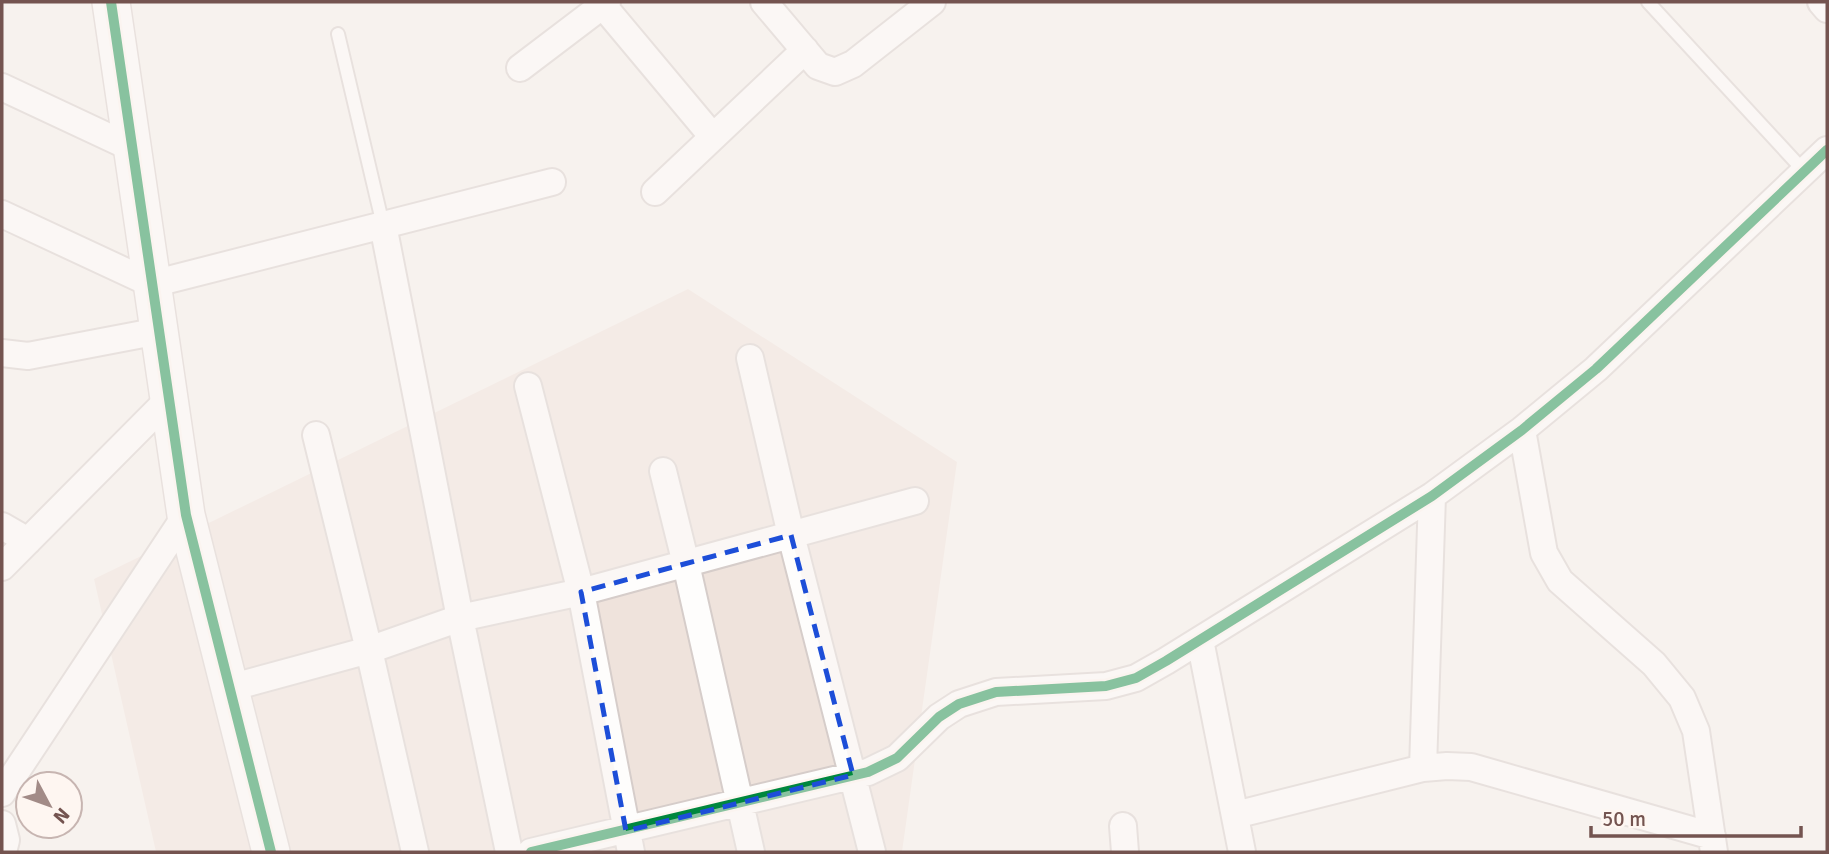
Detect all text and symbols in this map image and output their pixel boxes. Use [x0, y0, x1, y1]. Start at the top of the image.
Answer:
north arrow [14, 770, 84, 840]
scale bar [1591, 794, 1801, 838]
text: N [48, 803, 74, 828]
text: 50 m [1602, 806, 1646, 832]

